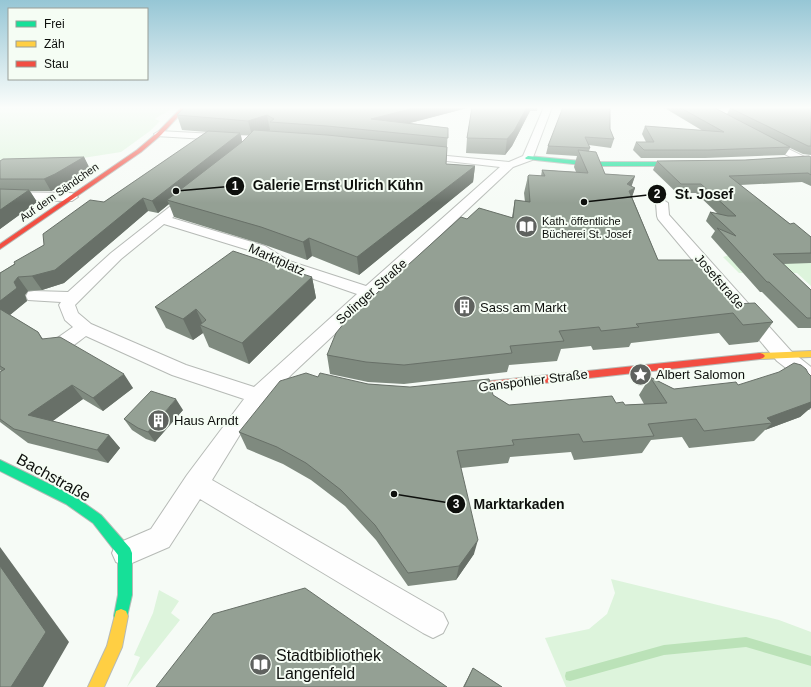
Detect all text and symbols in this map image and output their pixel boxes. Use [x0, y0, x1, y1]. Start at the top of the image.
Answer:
legend [8, 8, 148, 80]
text: Frei [44, 17, 65, 31]
text: Zäh [44, 37, 65, 51]
text: Stau [44, 57, 69, 71]
street label: Auf dem Sändchen [17, 160, 101, 224]
callout: Galerie Ernst Ulrich Kühn [225, 173, 431, 199]
text: Galerie Ernst Ulrich Kühn [253, 177, 423, 193]
text: 1 [232, 179, 239, 193]
callout: St. Josef [647, 181, 741, 207]
text: St. Josef [675, 186, 734, 202]
text: 2 [654, 187, 661, 201]
library icon: Kath. öffentliche Bücherei St. Josef [513, 214, 539, 240]
place label: Kath. öffentliche Bücherei St. Josef [542, 215, 632, 240]
street label: Marktplatz [246, 240, 307, 279]
street label: Josefstraße [692, 251, 748, 312]
street label: Solinger Straße [333, 256, 410, 327]
building icon: Sass am Markt [451, 294, 477, 320]
place label: Sass am Markt [480, 300, 567, 315]
place icon: Albert Salomon [628, 361, 654, 387]
street label: Ganspohler Straße [478, 366, 588, 395]
place label: Albert Salomon [656, 367, 745, 382]
building icon: Haus Arndt [145, 407, 171, 433]
place label: Haus Arndt [174, 413, 239, 428]
street label: Bachstraße [14, 450, 94, 505]
callout: Marktarkaden [446, 491, 573, 517]
text: Marktarkaden [473, 496, 565, 512]
text: 3 [453, 497, 460, 511]
place label: Stadtbibliothek Langenfeld [276, 647, 382, 682]
library icon: Stadtbibliothek Langenfeld [248, 651, 274, 677]

